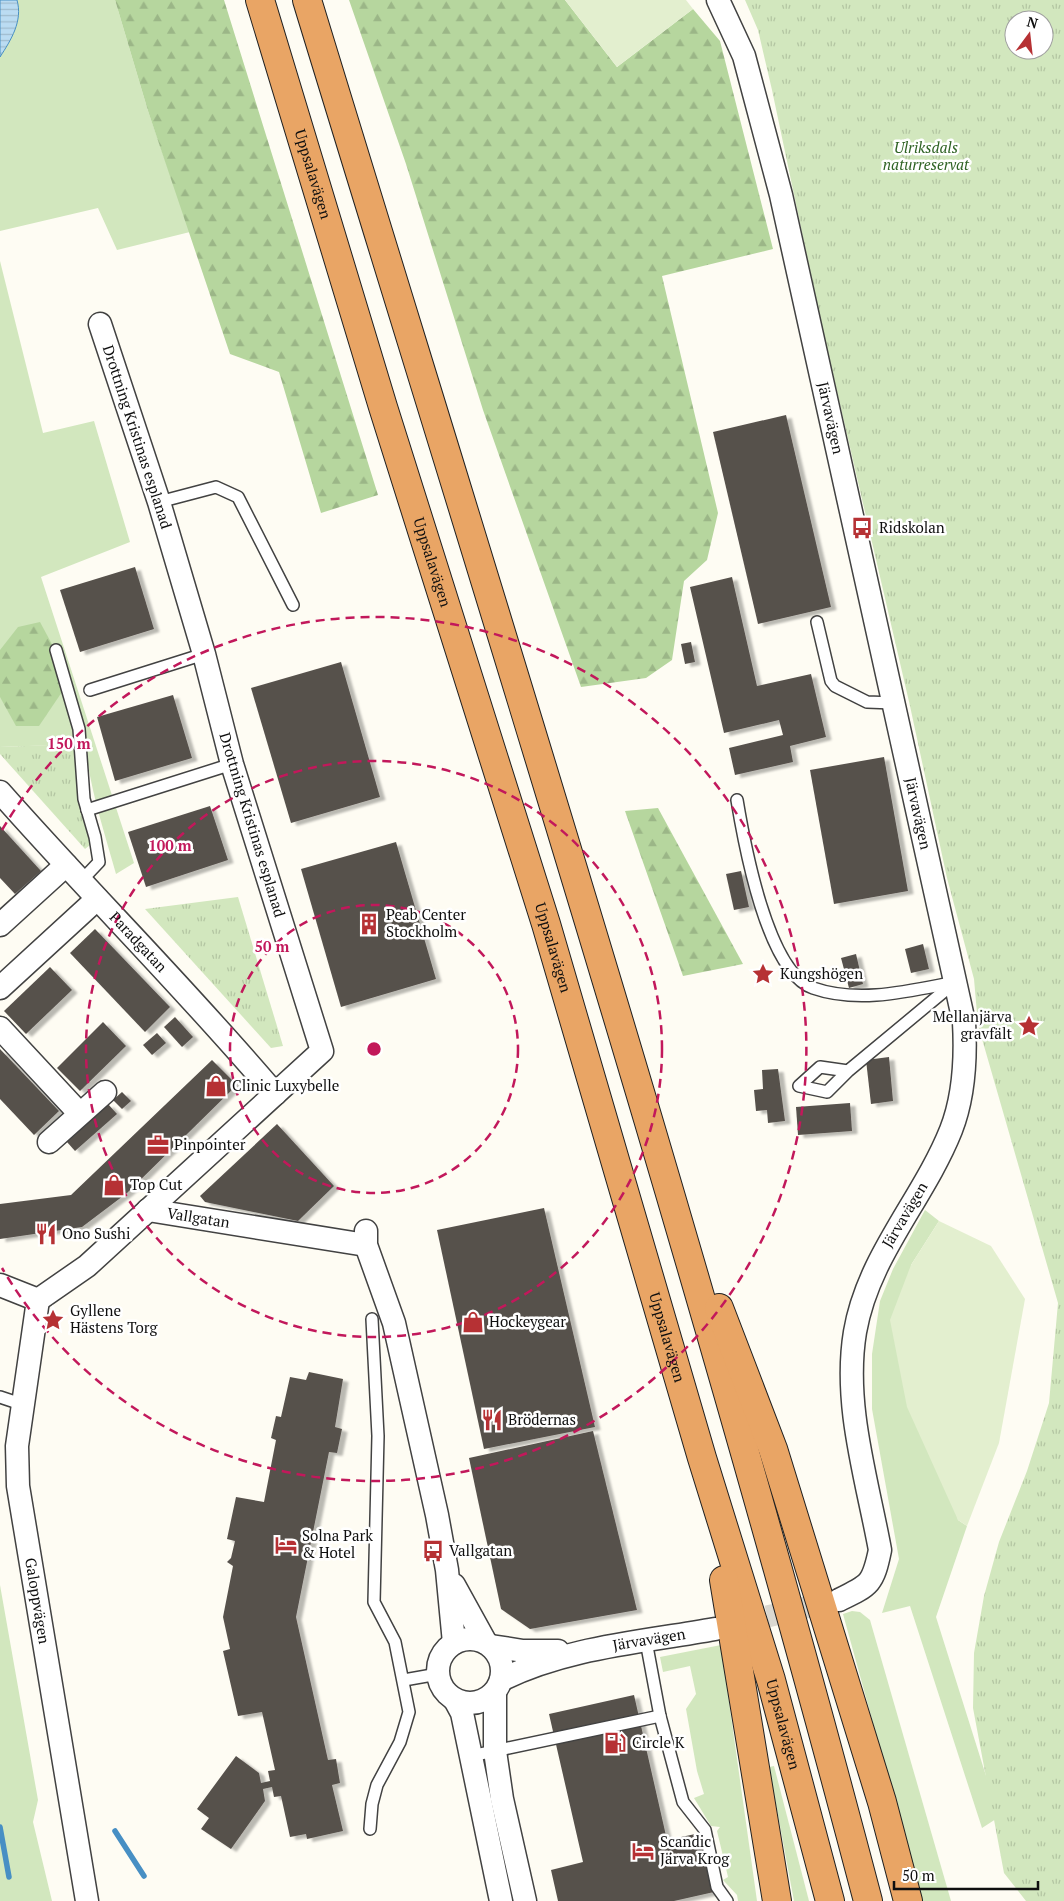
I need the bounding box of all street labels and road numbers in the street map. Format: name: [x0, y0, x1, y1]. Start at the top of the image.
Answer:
street label: Uppsalavägen: [291, 127, 337, 221]
street label: Drottning Kristinas esplanad: [99, 342, 177, 531]
street label: Järvavägen: [814, 380, 849, 456]
street label: Uppsalavägen: [409, 515, 456, 609]
street label: Drottning Kristinas esplanad: [215, 730, 291, 919]
street label: Järvavägen: [901, 775, 937, 851]
street label: Uppsalavägen: [531, 900, 577, 995]
street label: Paradgatan: [106, 907, 172, 976]
street label: Järvavägen: [877, 1178, 932, 1251]
street label: Vallgatan: [166, 1202, 231, 1232]
street label: Uppsalavägen: [645, 1290, 690, 1385]
street label: Galoppvägen: [21, 1556, 55, 1645]
street label: Järvavägen: [611, 1623, 687, 1655]
street label: Uppsalavägen: [762, 1677, 805, 1772]

